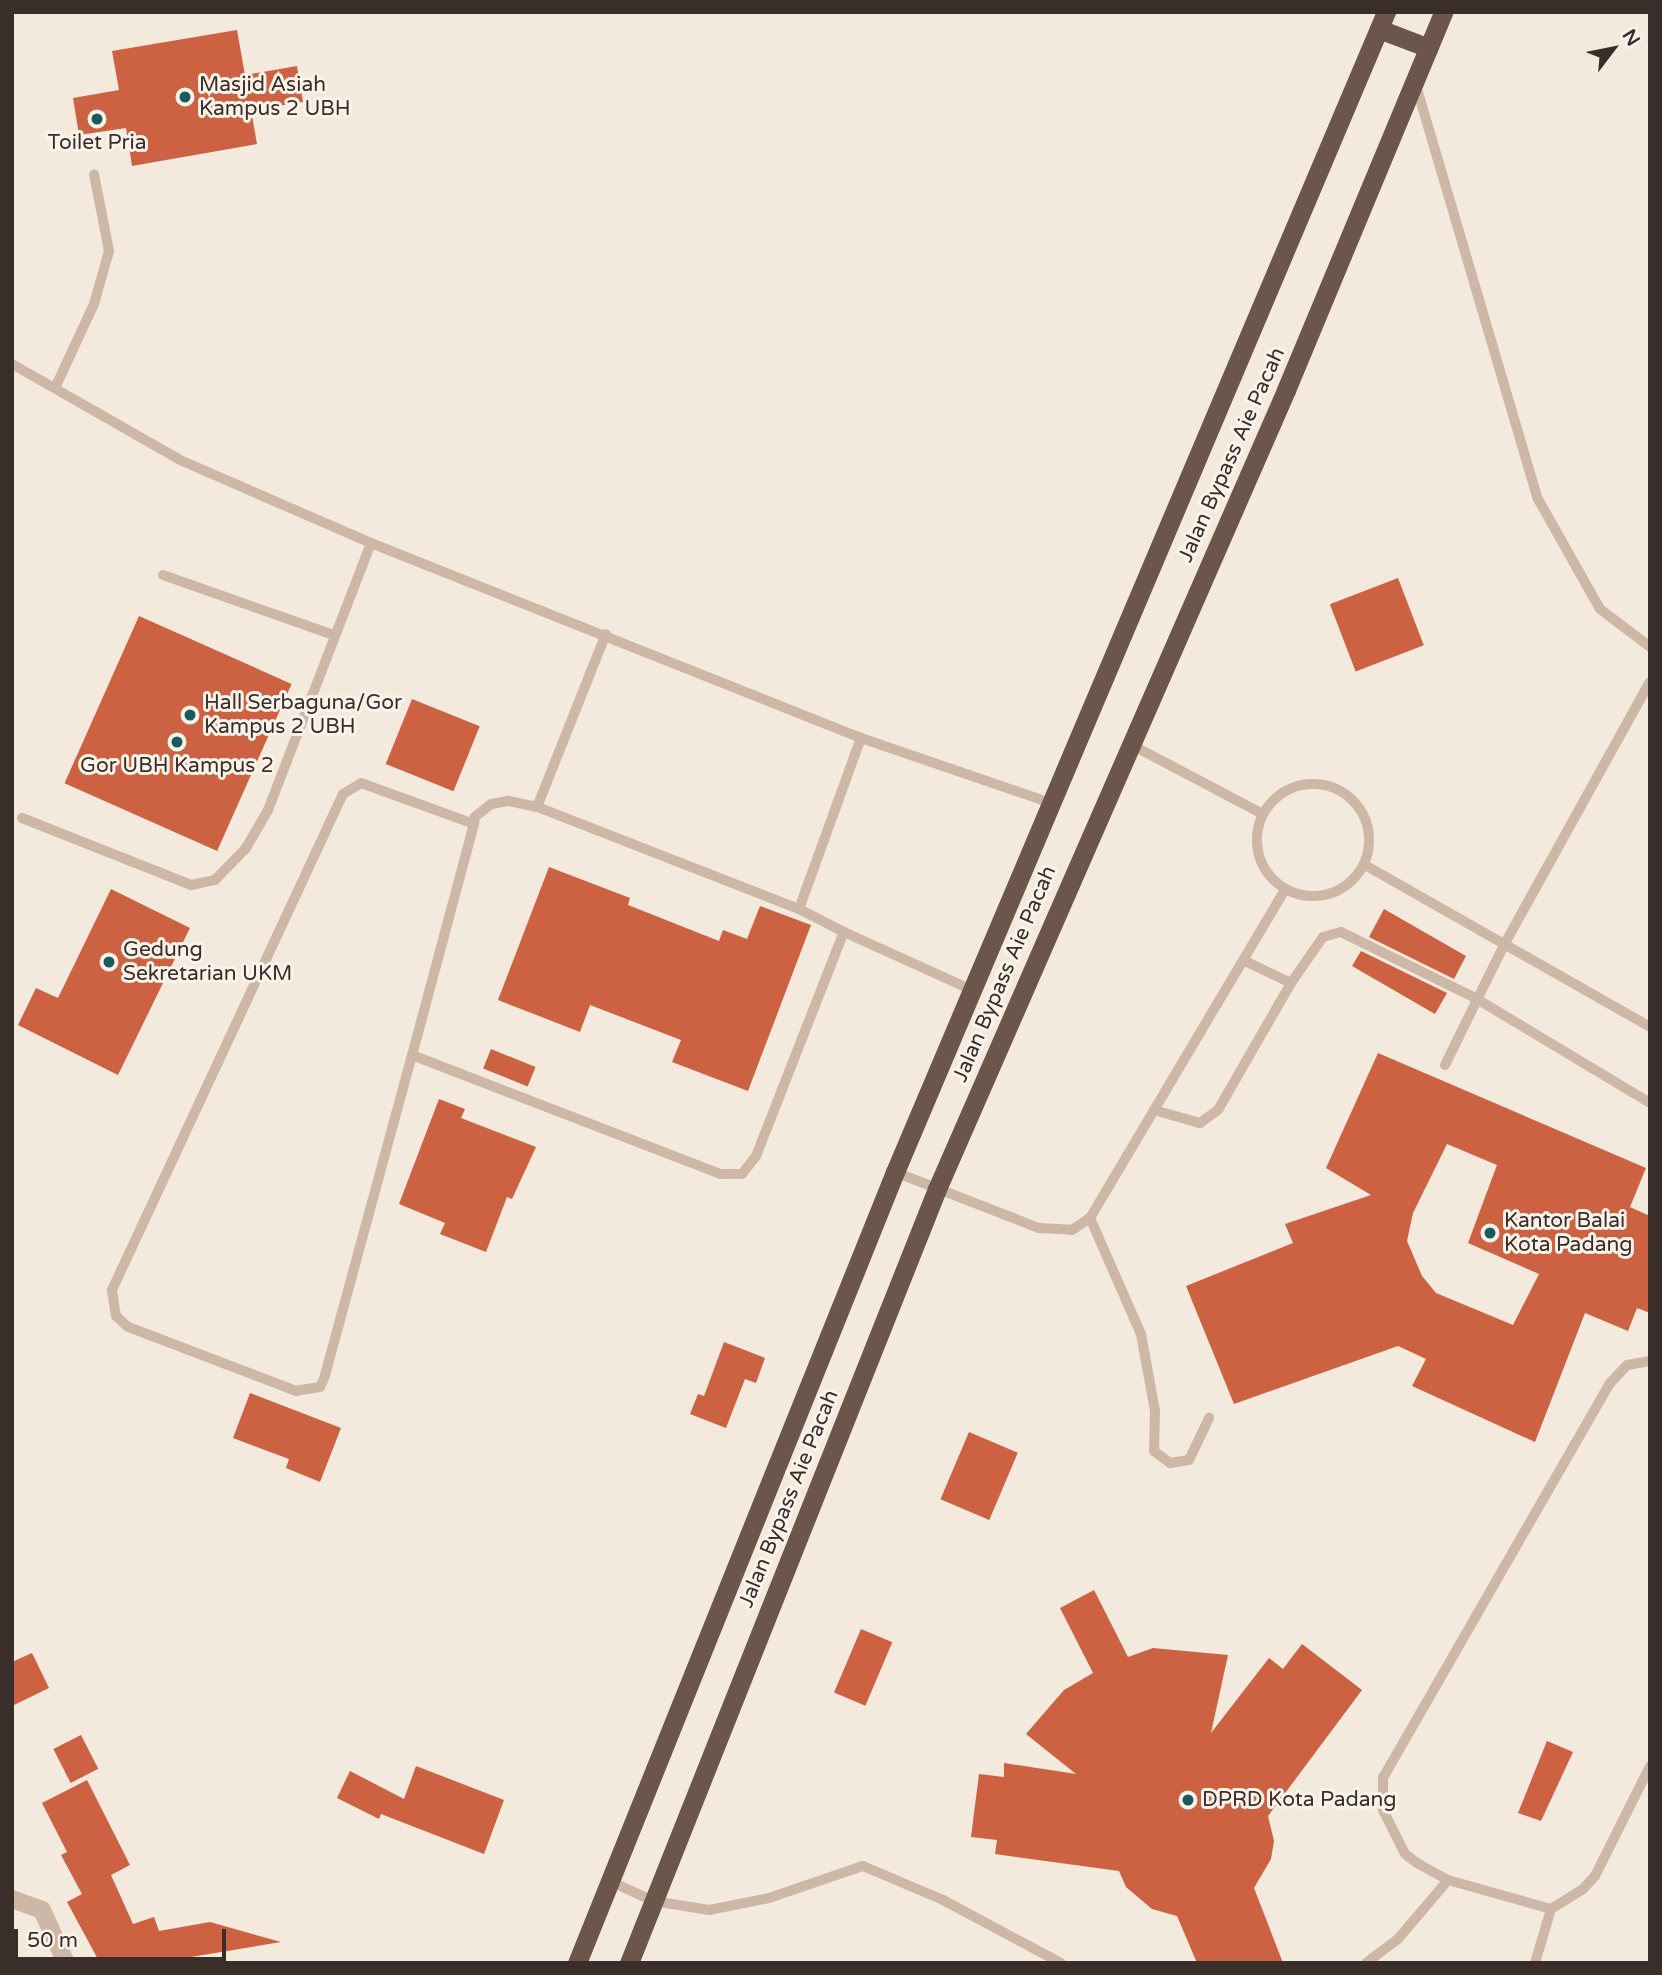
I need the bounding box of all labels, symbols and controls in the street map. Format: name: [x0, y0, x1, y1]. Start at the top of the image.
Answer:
north arrow: [1578, 14, 1648, 84]
text: N: [1617, 26, 1644, 50]
place label: Masjid Asiah Kampus 2 UBH: [199, 72, 351, 122]
marker: Masjid Asiah Kampus 2 UBH: [177, 89, 193, 105]
marker: Toilet Pria: [89, 111, 105, 127]
place label: Toilet Pria: [47, 130, 147, 156]
street label: Jalan Bypass Aie Pacah: [1173, 344, 1291, 566]
place label: Hall Serbaguna/Gor Kampus 2 UBH: [204, 690, 402, 740]
marker: Hall Serbaguna/Gor Kampus 2 UBH: [182, 707, 198, 723]
marker: Gor UBH Kampus 2: [169, 734, 185, 750]
place label: Gor UBH Kampus 2: [80, 753, 274, 779]
street label: Jalan Bypass Aie Pacah: [948, 862, 1062, 1086]
place label: Gedung Sekretarian UKM: [123, 937, 292, 987]
marker: Gedung Sekretarian UKM: [101, 954, 117, 970]
place label: Kantor Balai Kota Padang: [1504, 1208, 1632, 1258]
marker: Kantor Balai Kota Padang: [1482, 1225, 1498, 1241]
street label: Jalan Bypass Aie Pacah: [734, 1387, 844, 1611]
place label: DPRD Kota Padang: [1202, 1787, 1397, 1813]
marker: DPRD Kota Padang: [1180, 1792, 1196, 1808]
scale bar: [18, 1916, 229, 1960]
text: 50 m: [27, 1928, 78, 1953]

